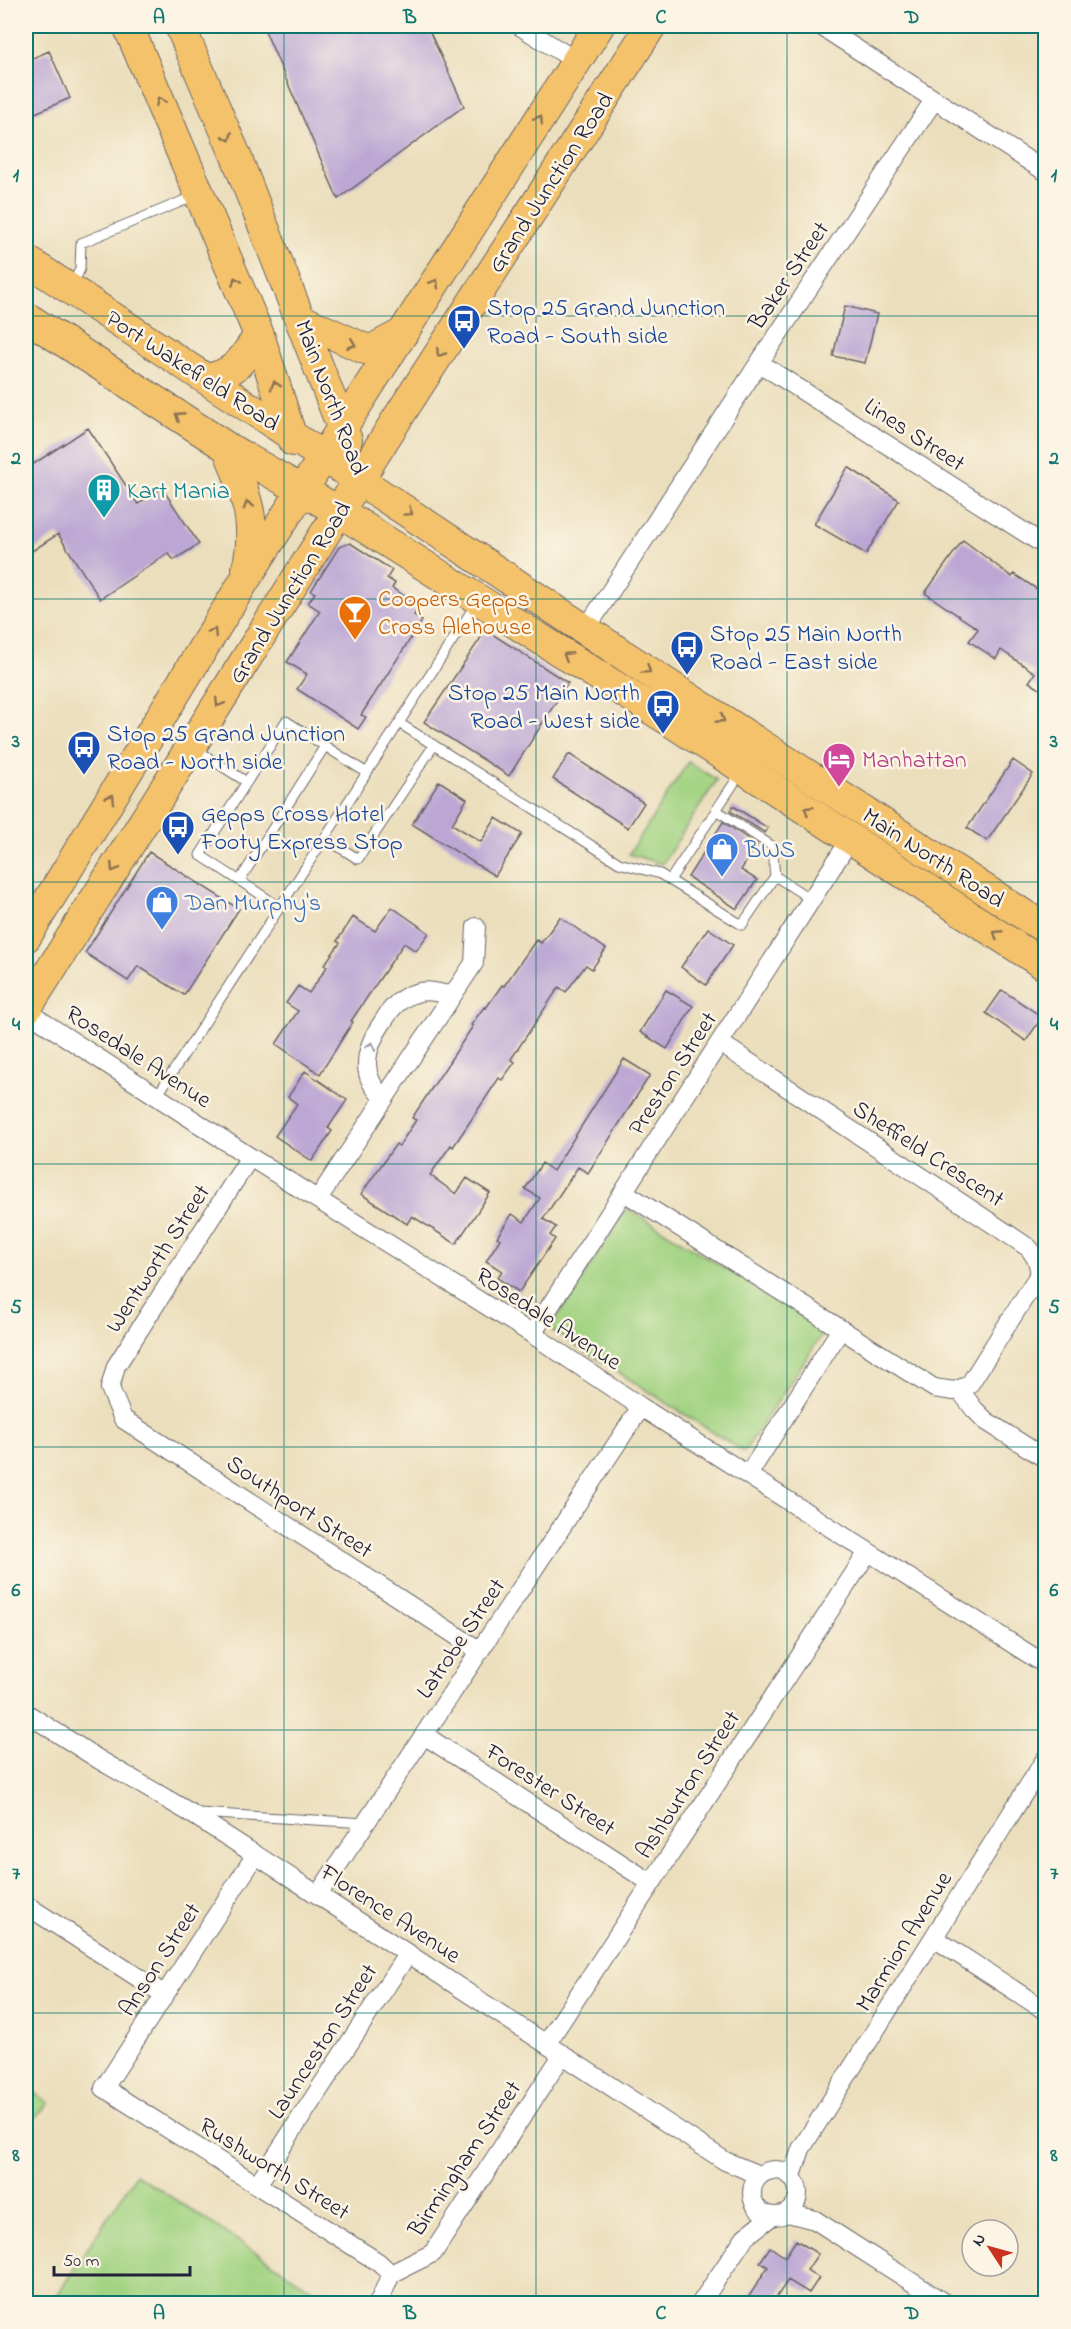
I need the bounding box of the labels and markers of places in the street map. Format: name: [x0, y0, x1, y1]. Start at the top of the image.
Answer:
place label: Stop 25 Grand Junction Road - South side: [487, 292, 725, 355]
bus stop icon: Stop 25 Grand Junction Road - South side: [446, 303, 482, 350]
building icon: Kart Mania: [86, 472, 122, 519]
place label: Kart Mania: [127, 475, 230, 510]
place label: Coopers Gepps Cross Alehouse: [378, 583, 532, 646]
bar icon: Coopers Gepps Cross Alehouse: [337, 594, 373, 641]
place label: Stop 25 Main North Road - East side: [710, 618, 902, 681]
bus stop icon: Stop 25 Main North Road - East side: [669, 629, 705, 676]
place label: Stop 25 Main North Road - West side: [448, 677, 640, 740]
bus stop icon: Stop 25 Main North Road - West side: [645, 688, 681, 735]
place label: Stop 25 Grand Junction Road - North side: [107, 718, 345, 781]
bus stop icon: Stop 25 Grand Junction Road - North side: [66, 729, 102, 776]
hotel icon: Manhattan: [821, 741, 857, 788]
place label: Manhattan: [862, 744, 967, 779]
place label: Gepps Cross Hotel Footy Express Stop: [200, 798, 403, 862]
bus stop icon: Gepps Cross Hotel Footy Express Stop: [160, 809, 196, 856]
shop icon: BWS: [704, 831, 740, 878]
place label: BWS: [744, 834, 795, 869]
shop icon: Dan Murphy's: [144, 884, 180, 931]
place label: Dan Murphy's: [184, 887, 321, 923]

